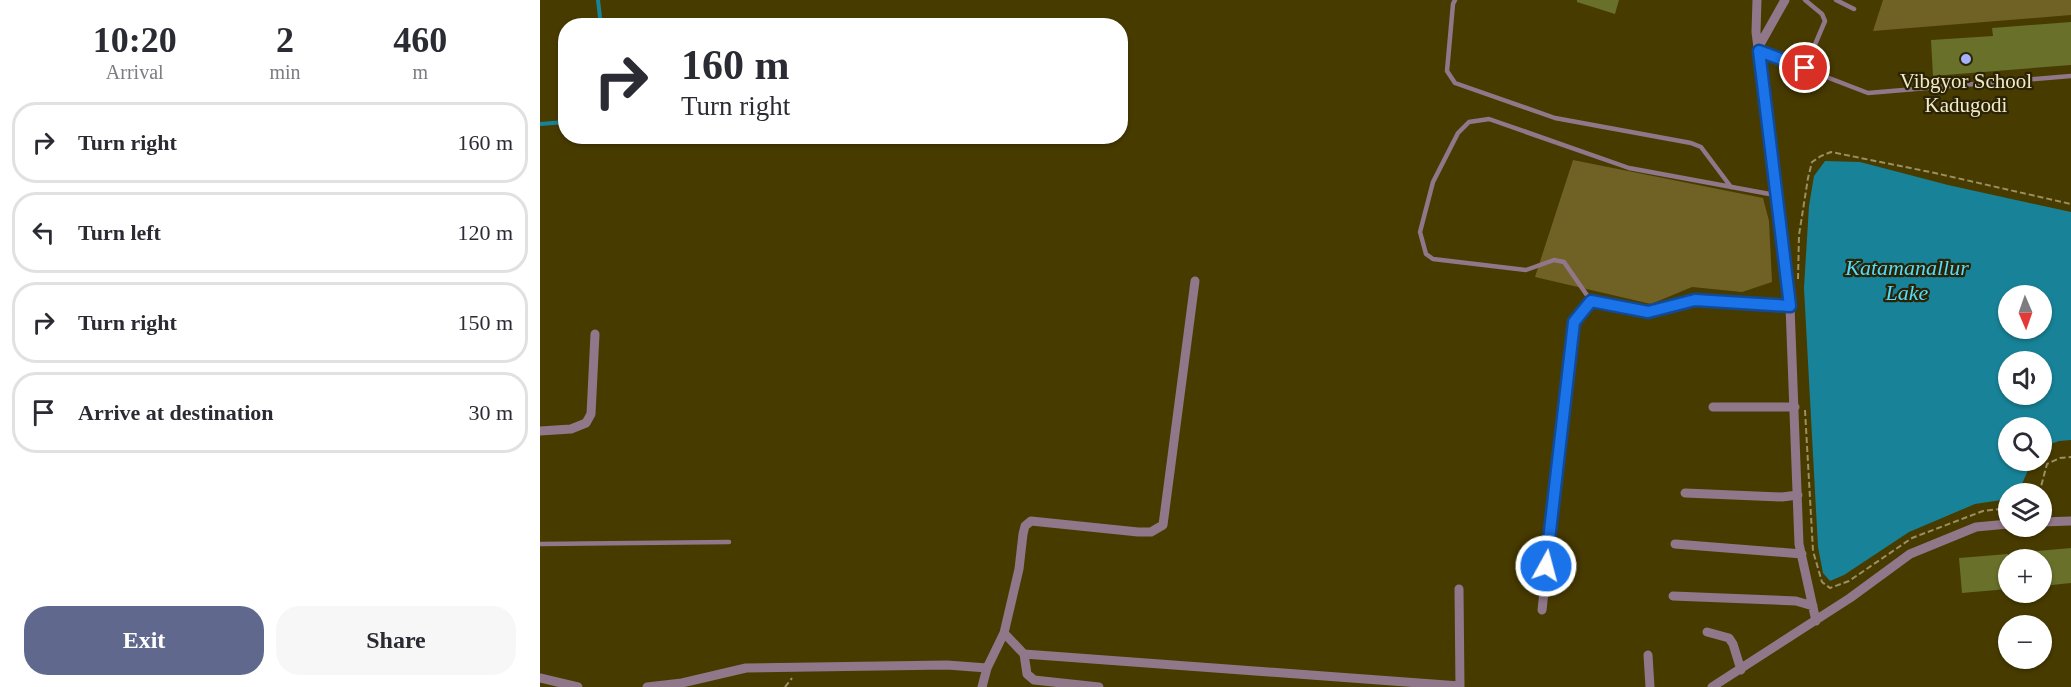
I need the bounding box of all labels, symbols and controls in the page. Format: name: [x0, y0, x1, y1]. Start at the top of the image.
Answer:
text: 10:20: [93, 20, 177, 60]
text: 2: [276, 20, 294, 60]
text: 460: [393, 20, 447, 60]
icon: right: [582, 42, 660, 120]
text: 160 m: [681, 42, 790, 88]
pin: [1779, 42, 1830, 93]
icon: arrive: [1788, 51, 1821, 84]
marker: Vibgyor School Kadugodi: [1959, 52, 1973, 66]
text: Arrival: [106, 61, 164, 83]
text: min: [269, 61, 301, 83]
text: m: [413, 61, 428, 83]
place label: Vibgyor School Kadugodi: [1900, 69, 2032, 117]
text: Turn right: [681, 91, 790, 121]
icon: right: [27, 126, 60, 159]
text: Turn right: [78, 130, 177, 155]
text: 160 m: [457, 130, 513, 155]
icon: left: [27, 216, 60, 249]
text: Turn left: [78, 220, 161, 245]
text: 120 m: [457, 220, 513, 245]
water label: Katamanallur Lake: [1844, 255, 1969, 305]
north arrow: [1998, 285, 2052, 339]
map controls: [1998, 285, 2052, 669]
icon: right: [27, 306, 60, 339]
text: Turn right: [78, 310, 177, 335]
text: 150 m: [457, 310, 513, 335]
button: sound: [1998, 351, 2052, 405]
icon: arrive: [27, 396, 60, 429]
text: Arrive at destination: [78, 400, 274, 425]
text: 30 m: [468, 400, 513, 425]
button: search: [1998, 417, 2052, 471]
button: layers: [1998, 483, 2052, 537]
position arrow: [1514, 534, 1578, 598]
button: +: [1998, 549, 2052, 603]
button: Exit: [24, 606, 264, 675]
button: Share: [276, 606, 516, 675]
button: −: [1998, 615, 2052, 669]

